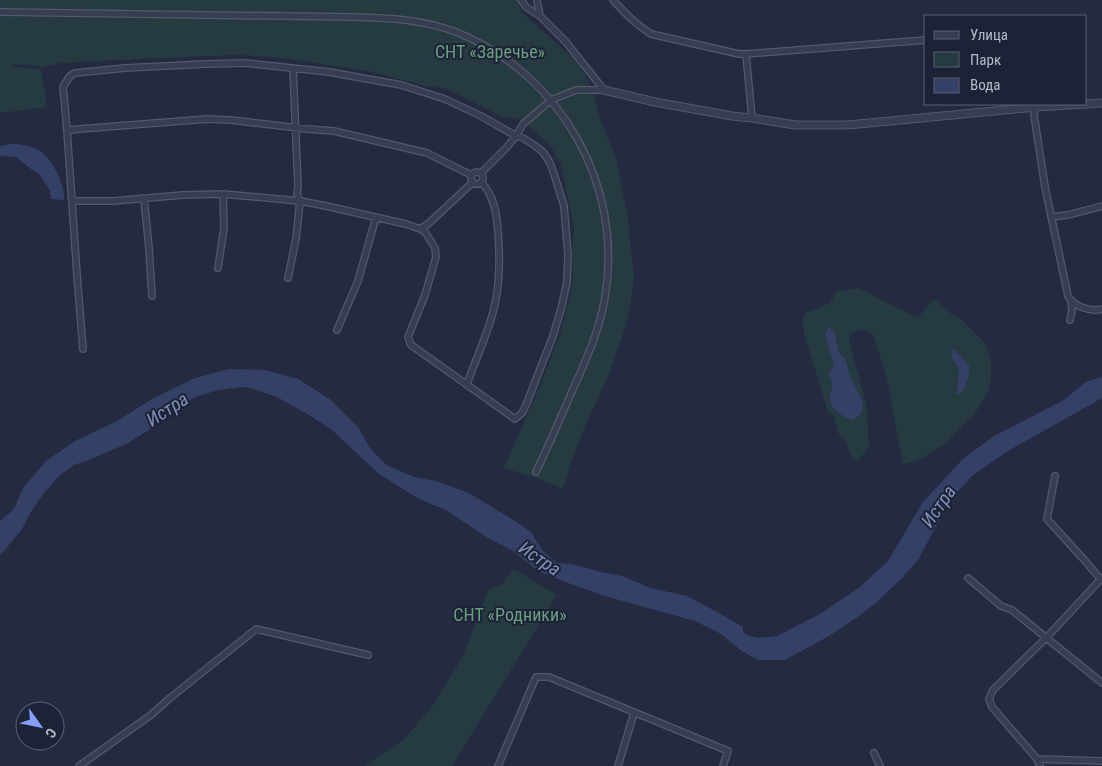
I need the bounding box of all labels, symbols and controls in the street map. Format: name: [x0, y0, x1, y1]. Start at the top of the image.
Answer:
legend: [924, 15, 1087, 105]
text: Улица: [970, 26, 1008, 44]
park label: СНТ «Заречье»: [435, 41, 545, 62]
text: Парк: [970, 51, 1001, 69]
text: Вода: [970, 76, 1000, 94]
water label: Истра: [142, 387, 193, 432]
water label: Истра: [916, 481, 961, 532]
water label: Истра: [514, 536, 565, 581]
park label: СНТ «Родники»: [453, 604, 567, 625]
north arrow: [15, 701, 65, 751]
text: С: [42, 725, 60, 741]

